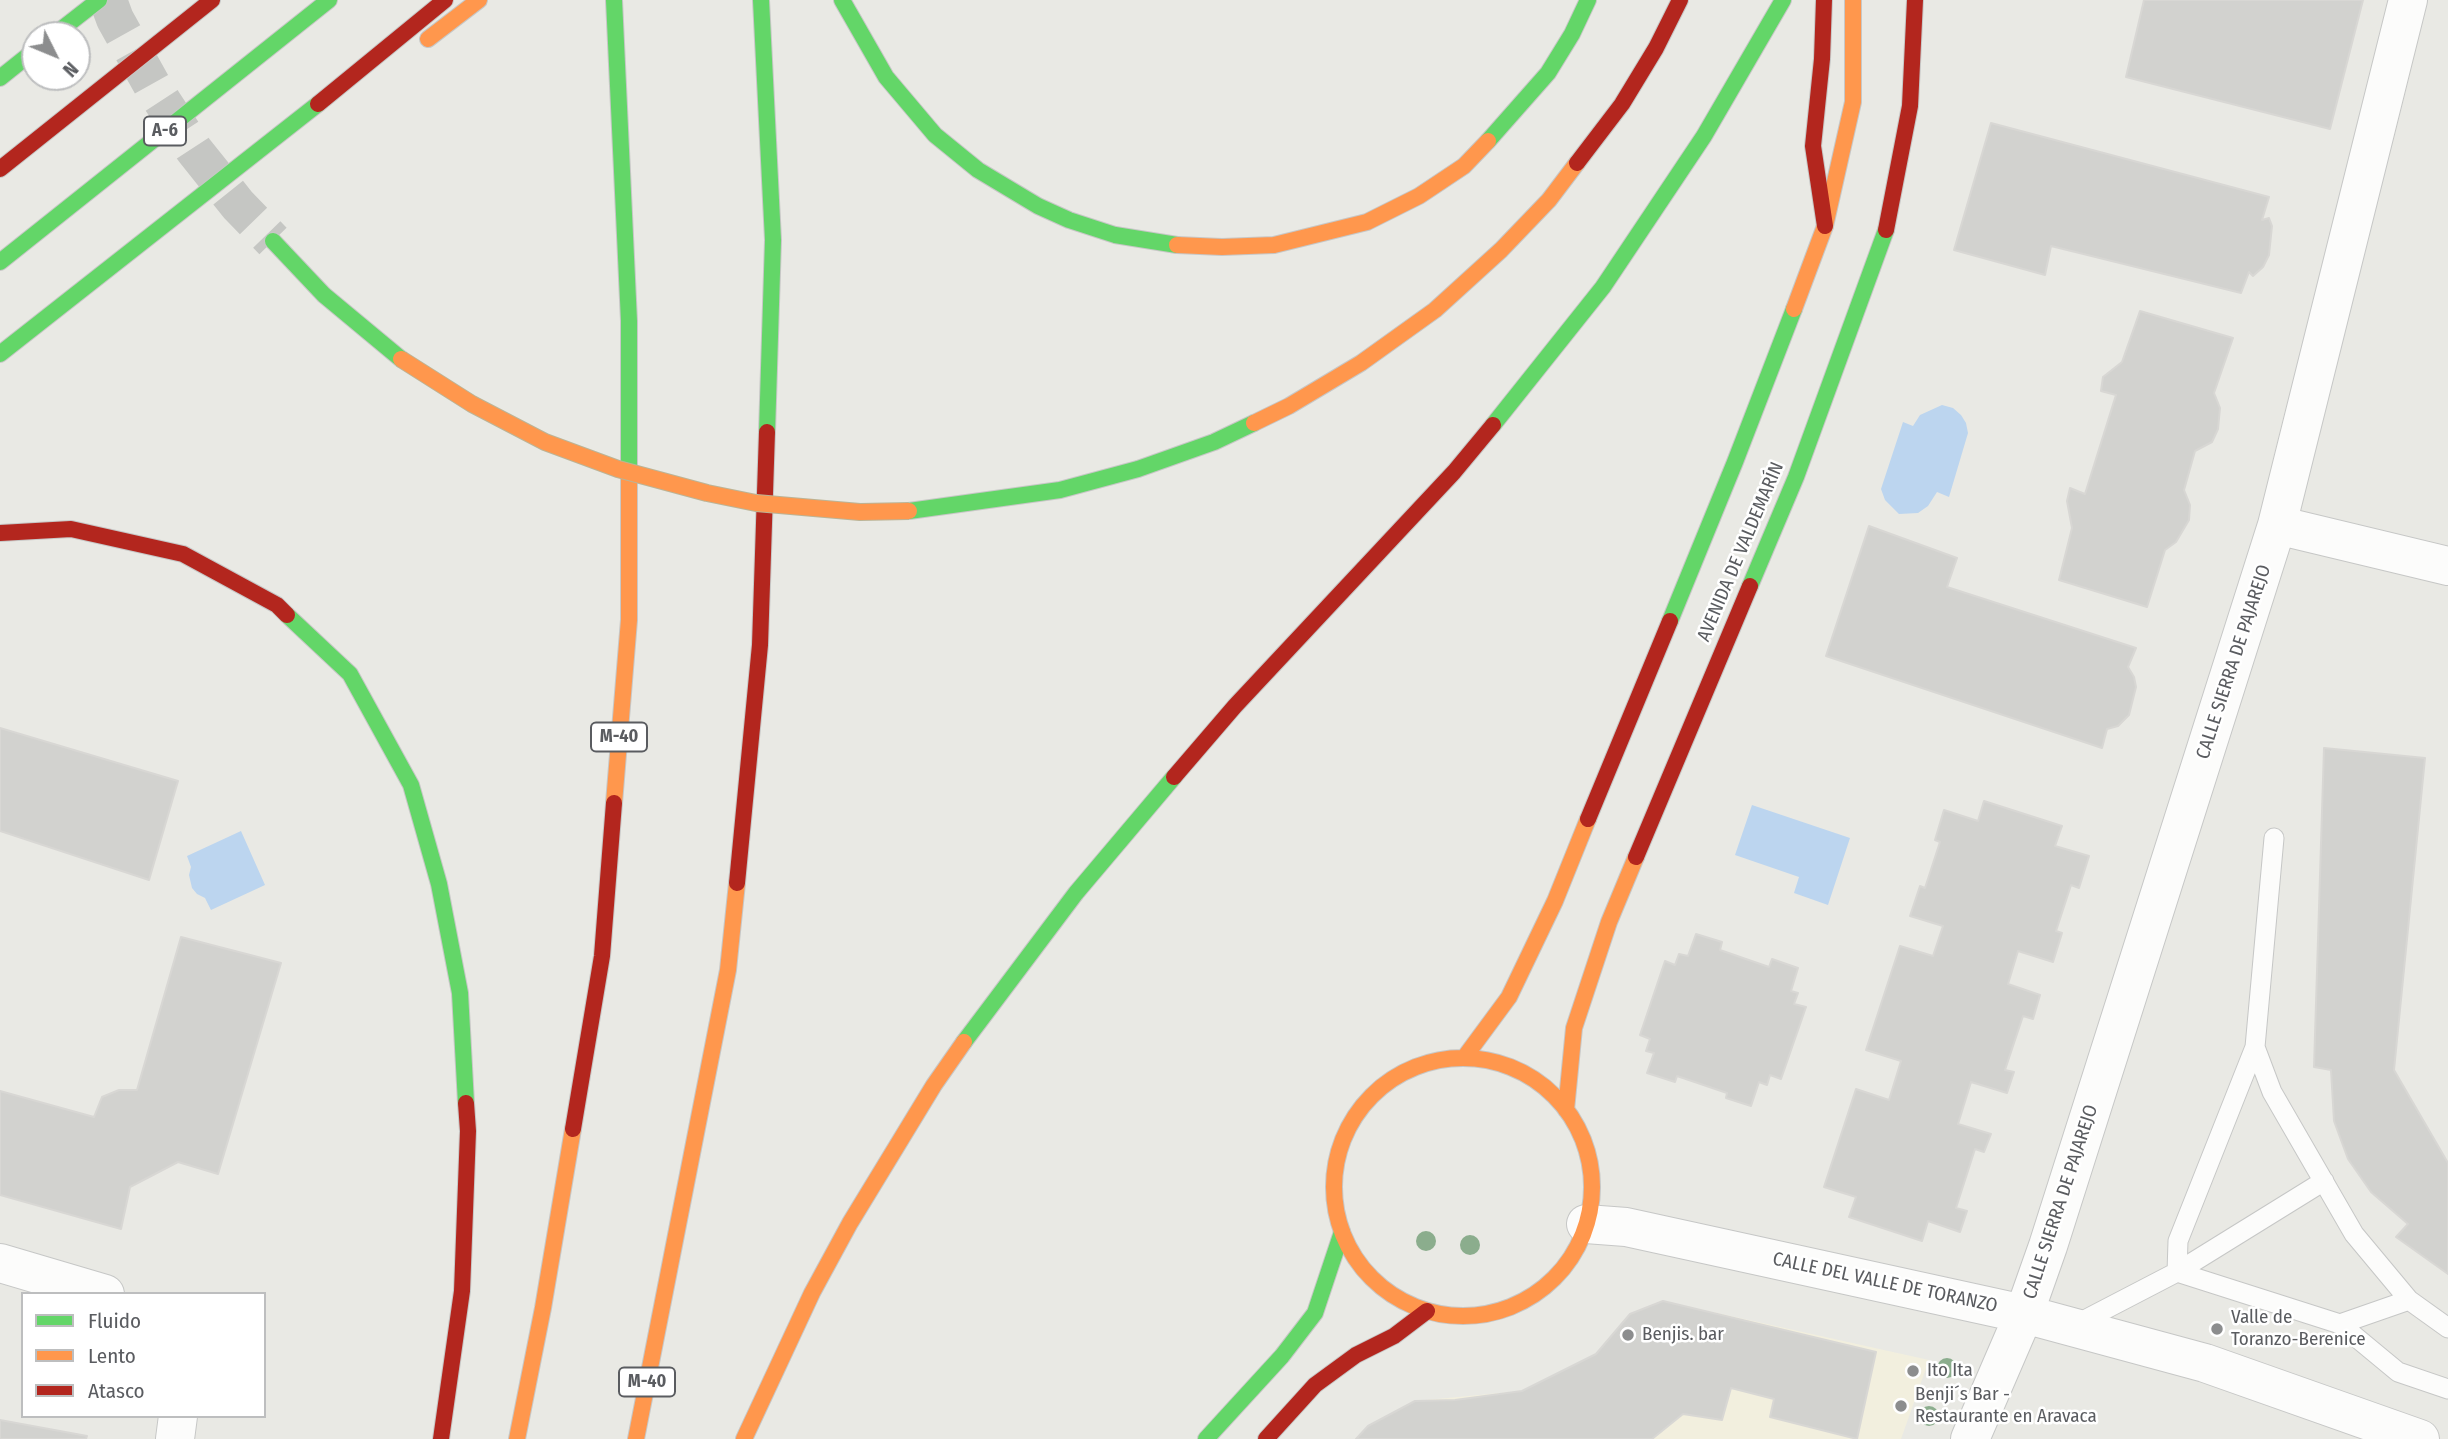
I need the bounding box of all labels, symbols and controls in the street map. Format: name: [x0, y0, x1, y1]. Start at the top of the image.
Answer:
north arrow: [21, 21, 91, 91]
text: N: [58, 57, 83, 81]
road number: A-6: [144, 116, 186, 146]
street label: AVENIDA DE VALDEMARÍN: [1693, 459, 1789, 645]
street label: CALLE SIERRA DE PAJAREJO: [2192, 562, 2276, 762]
road number: M-40: [591, 722, 647, 752]
street label: CALLE SIERRA DE PAJAREJO: [2019, 1102, 2103, 1302]
street label: CALLE DEL VALLE DE TORANZO: [1771, 1248, 1999, 1318]
legend: [21, 1292, 266, 1418]
place label: Valle de Toranzo-Berenice: [2231, 1307, 2366, 1351]
text: Fluido: [88, 1308, 141, 1334]
marker: Valle de Toranzo-Berenice: [2209, 1321, 2225, 1337]
place label: Benjis. bar: [1642, 1324, 1724, 1346]
marker: Benjis. bar: [1620, 1327, 1636, 1343]
text: Lento: [88, 1343, 136, 1369]
place label: Ito Ita: [1927, 1360, 1973, 1382]
marker: Ito Ita: [1905, 1363, 1921, 1379]
road number: M-40: [619, 1367, 675, 1396]
text: Atasco: [88, 1378, 145, 1404]
place label: Benji´s Bar - Restaurante en Aravaca: [1915, 1384, 2097, 1428]
marker: Benji´s Bar - Restaurante en Aravaca: [1893, 1398, 1909, 1414]

